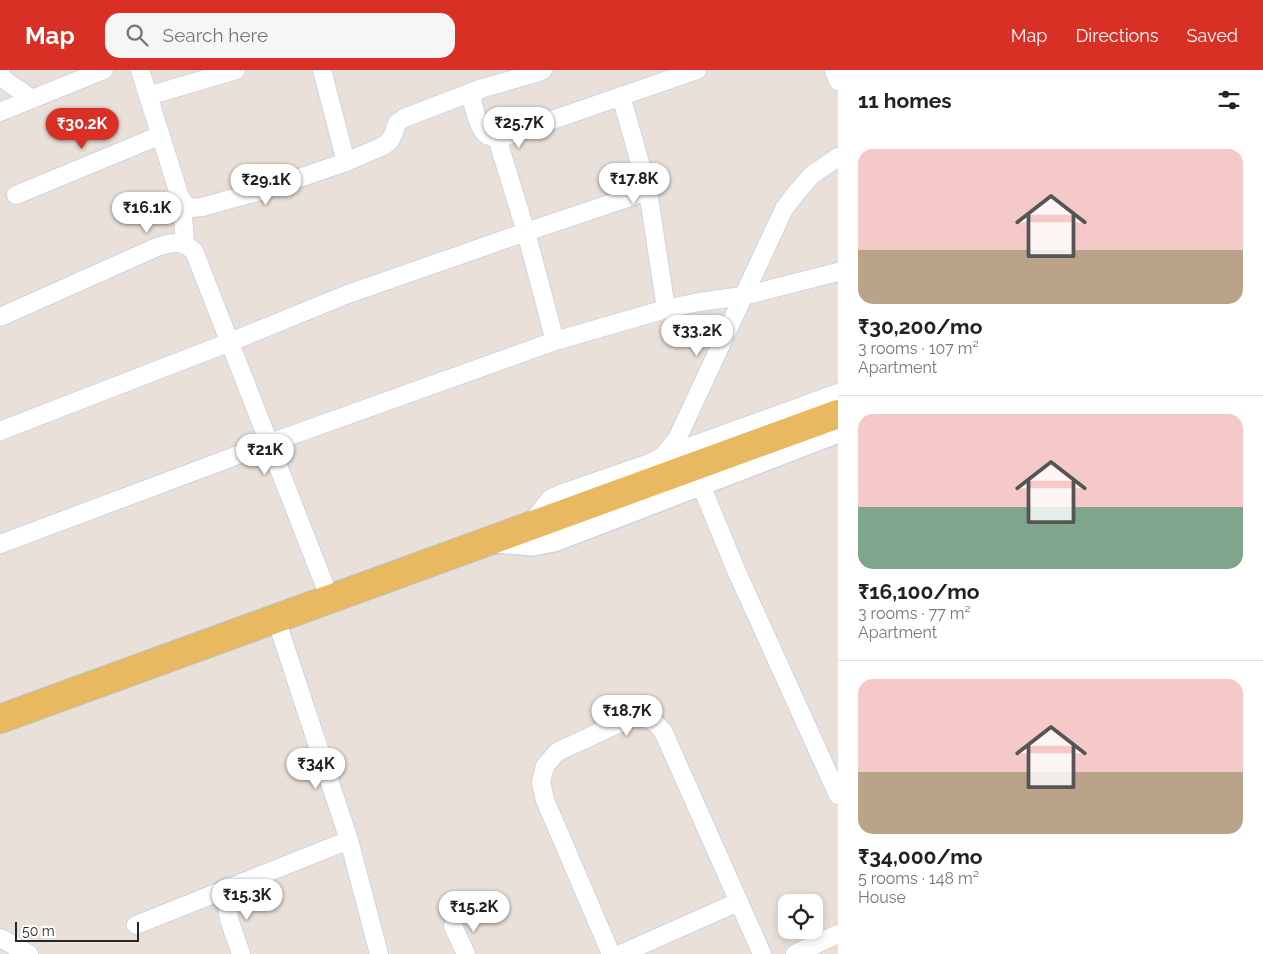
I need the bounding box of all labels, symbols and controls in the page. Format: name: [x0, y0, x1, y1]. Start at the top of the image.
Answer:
search box: [105, 13, 455, 58]
text: Map: [25, 21, 75, 50]
icon: search: [123, 21, 151, 49]
text: Search here: [163, 24, 268, 46]
text: Map: [1011, 25, 1047, 46]
text: Directions: [1075, 25, 1159, 46]
text: Saved: [1187, 25, 1238, 46]
icon: filters: [1215, 86, 1243, 114]
text: 11 homes: [858, 88, 952, 113]
pin: ₹25.7K: [478, 106, 560, 149]
pin: ₹30.2K: [41, 108, 123, 150]
text: ₹25.7K: [494, 113, 544, 132]
text: ₹30.2K: [57, 114, 107, 133]
pin: ₹17.8K: [593, 162, 675, 205]
pin: ₹29.1K: [225, 164, 307, 206]
text: ₹17.8K: [610, 169, 658, 188]
text: ₹29.1K: [241, 170, 291, 189]
icon: home: [1006, 181, 1096, 271]
pin: ₹16.1K: [106, 191, 188, 234]
text: ₹16.1K: [123, 198, 171, 217]
pin: ₹33.2K: [656, 314, 738, 357]
text: ₹30,200/mo: [858, 314, 982, 339]
text: ₹33.2K: [672, 321, 722, 340]
text: 3 rooms · 107 m²: [858, 339, 979, 358]
text: Apartment: [858, 358, 937, 377]
pin: ₹21K: [235, 434, 295, 476]
text: ₹21K: [247, 440, 283, 459]
icon: home: [1006, 447, 1096, 537]
text: ₹16,100/mo: [858, 579, 979, 604]
text: 3 rooms · 77 m²: [858, 604, 971, 623]
text: Apartment: [858, 623, 937, 642]
pin: ₹18.7K: [586, 694, 668, 737]
text: ₹18.7K: [602, 701, 652, 720]
icon: home: [1006, 712, 1096, 802]
pin: ₹34K: [286, 748, 346, 790]
text: ₹34K: [297, 754, 335, 773]
text: ₹34,000/mo: [858, 844, 983, 869]
text: 5 rooms · 148 m²: [858, 869, 979, 888]
pin: ₹15.3K: [206, 878, 288, 921]
text: ₹15.3K: [223, 885, 271, 904]
text: House: [858, 888, 906, 907]
pin: ₹15.2K: [433, 890, 515, 933]
map controls: [778, 894, 823, 939]
button: locate: [778, 894, 823, 939]
text: ₹15.2K: [450, 897, 498, 916]
scale bar: [15, 919, 139, 942]
text: 50 m: [22, 923, 55, 939]

